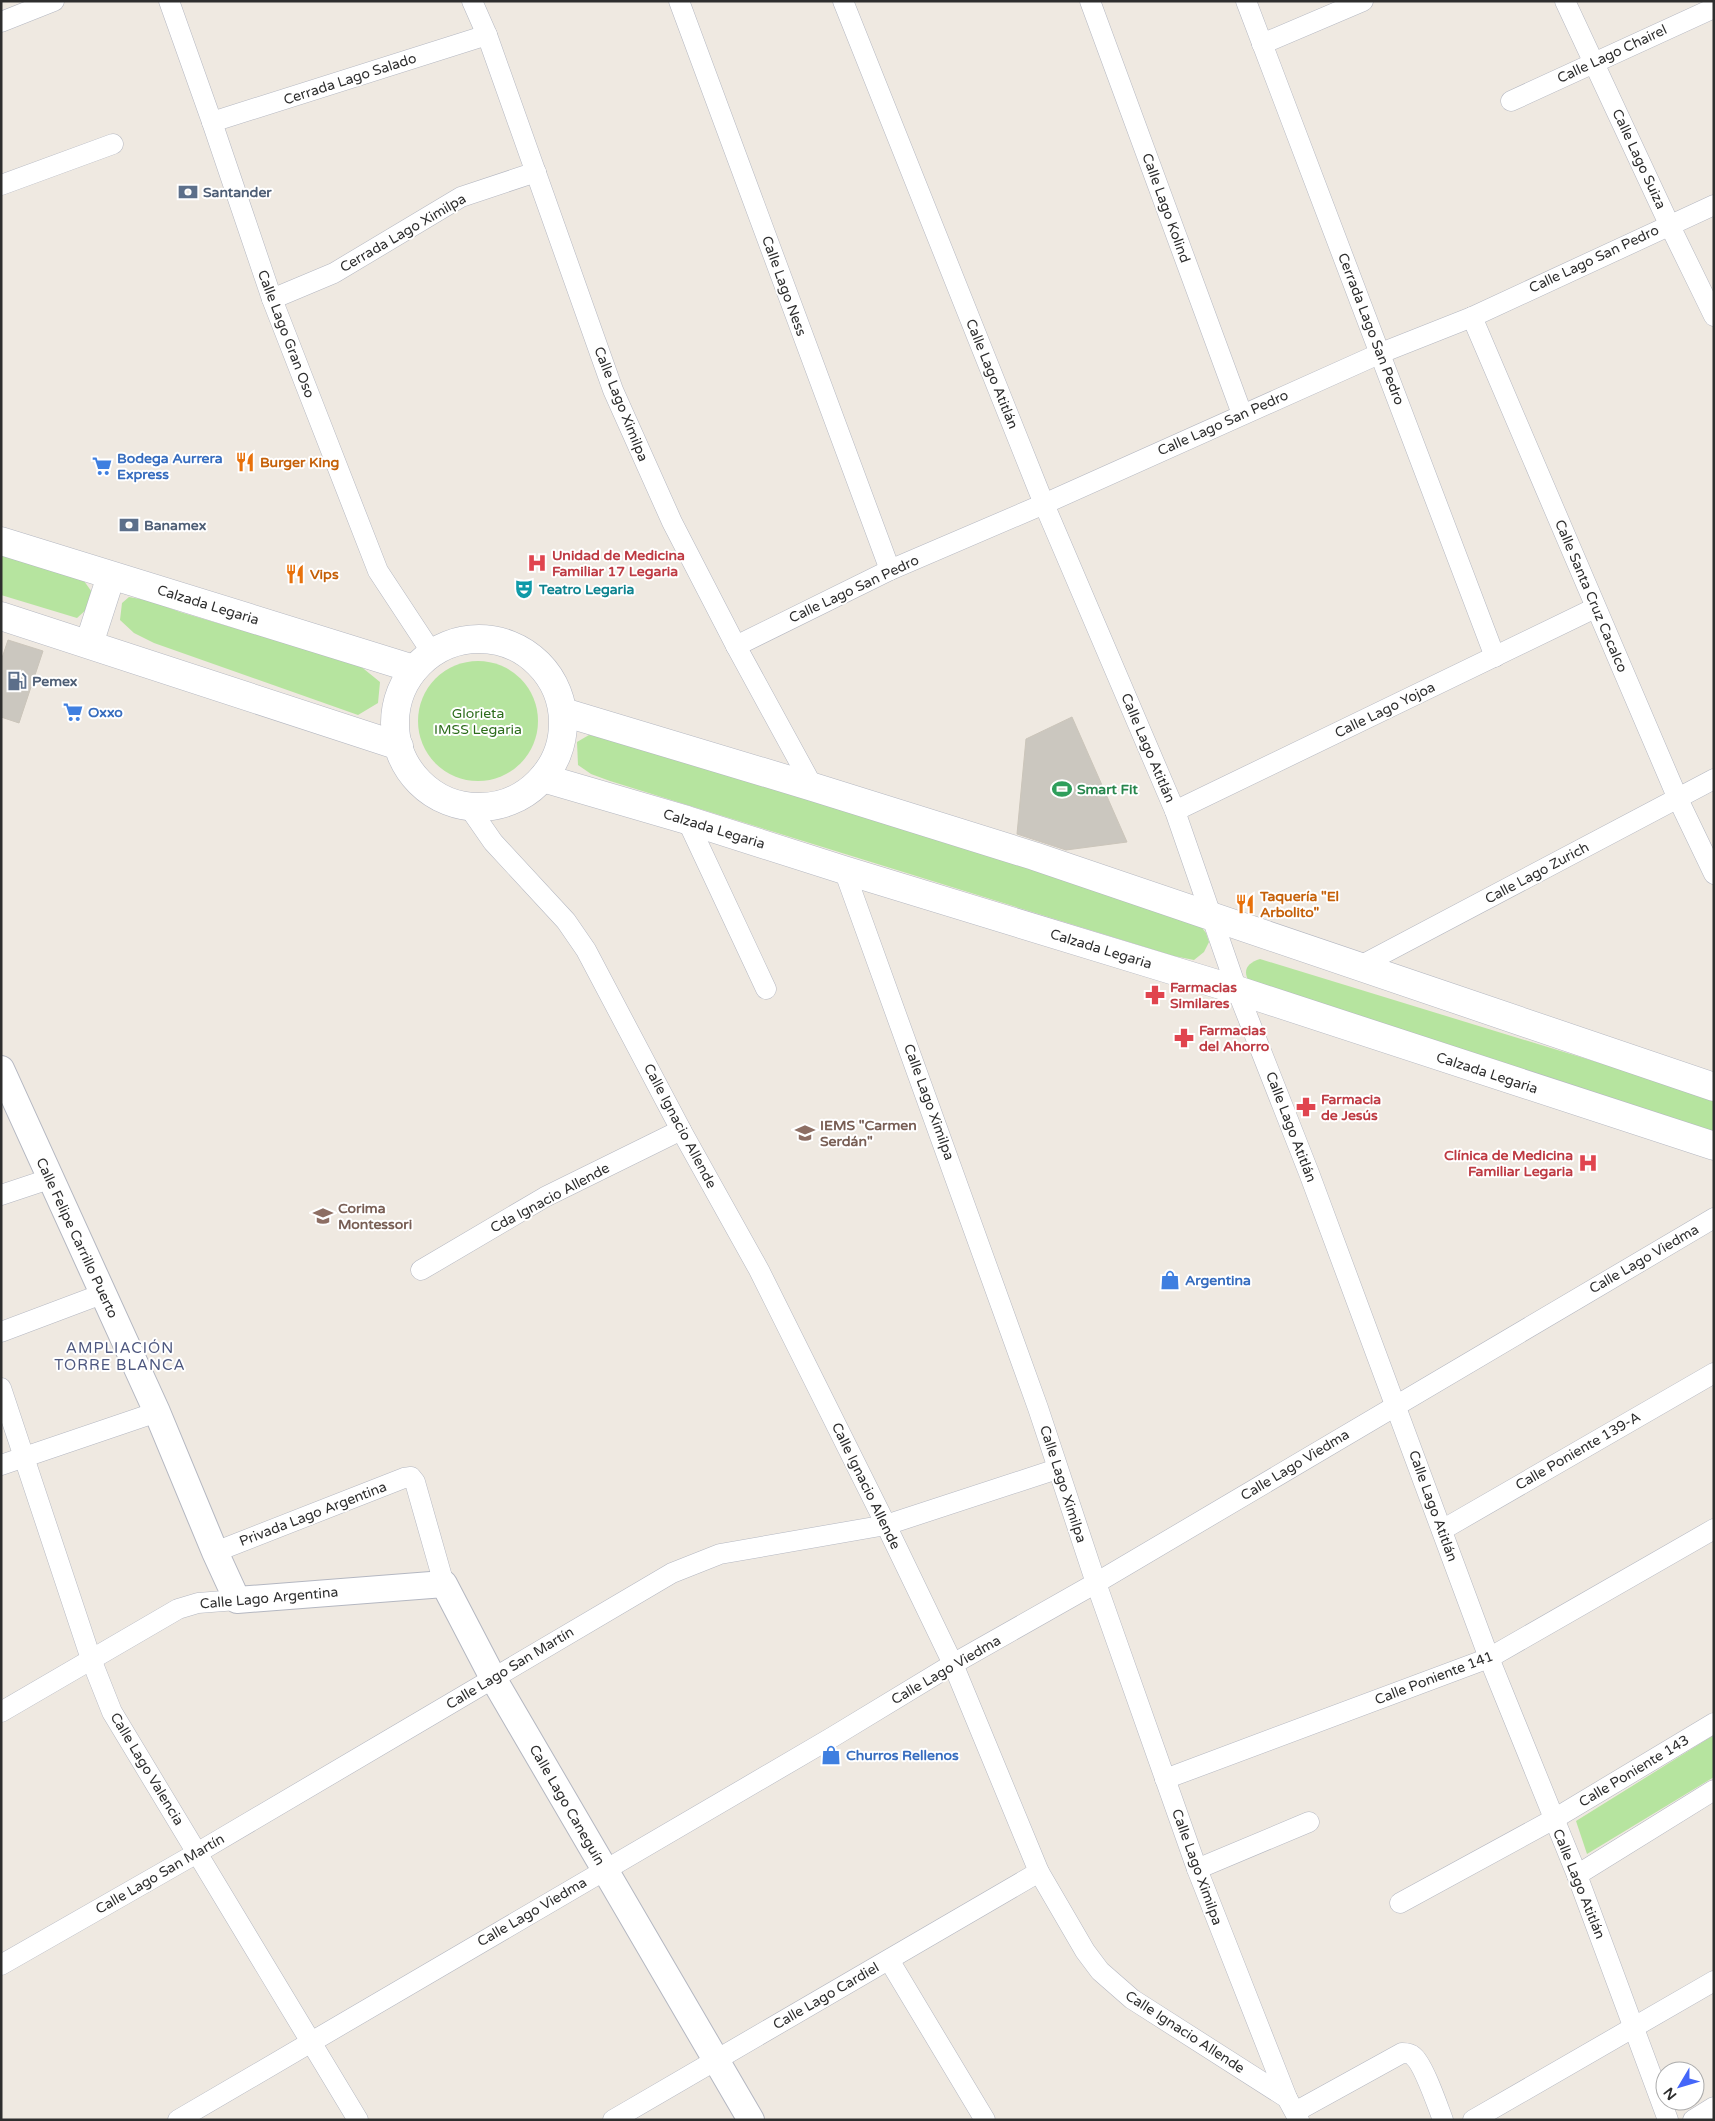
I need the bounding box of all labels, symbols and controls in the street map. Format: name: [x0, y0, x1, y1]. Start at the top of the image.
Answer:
street label: Calle Lago Chairel: [1554, 21, 1670, 87]
street label: Cerrada Lago Salado: [282, 50, 418, 108]
street label: Calle Lago Suiza: [1608, 106, 1670, 212]
street label: Calle Lago Kolind: [1138, 151, 1194, 265]
bank icon: Santander: [177, 181, 199, 203]
place label: Santander: [203, 184, 272, 201]
street label: Cerrada Lago Ximilpa: [337, 190, 469, 276]
street label: Calle Lago San Pedro: [1526, 221, 1662, 297]
street label: Calle Lago Ness: [758, 234, 810, 339]
street label: Cerrada Lago San Pedro: [1334, 251, 1408, 407]
street label: Calle Lago Gran Oso: [254, 268, 318, 400]
street label: Calle Lago Atitlán: [962, 316, 1022, 432]
street label: Calle Lago Ximilpa: [590, 344, 652, 464]
street label: Calle Lago San Pedro: [1155, 386, 1291, 460]
place label: Bodega Aurrera Express: [117, 450, 223, 483]
restaurant icon: Burger King: [234, 451, 256, 473]
place label: Burger King: [260, 454, 339, 471]
supermarket icon: Bodega Aurrera Express: [91, 455, 113, 477]
bank icon: Banamex: [118, 514, 140, 536]
place label: Banamex: [144, 517, 207, 534]
street label: Calle Santa Cruz Cacalco: [1551, 517, 1631, 675]
place label: Unidad de Medicina Familiar 17 Legaria: [552, 547, 685, 580]
street label: Calle Lago San Pedro: [786, 551, 922, 627]
hospital icon: Unidad de Medicina Familiar 17 Legaria: [526, 552, 548, 574]
restaurant icon: Vips: [284, 563, 306, 585]
place label: Vips: [310, 566, 339, 583]
theatre icon: Teatro Legaria: [513, 578, 535, 600]
street label: Calzada Legaria: [155, 581, 261, 629]
place label: Teatro Legaria: [538, 581, 634, 598]
fuel station icon: Pemex: [6, 670, 28, 692]
place label: Pemex: [32, 673, 78, 690]
street label: Calle Lago Yojoa: [1332, 678, 1438, 742]
street label: Calle Lago Atitlán: [1117, 691, 1179, 805]
supermarket icon: Oxxo: [62, 701, 84, 723]
place label: Oxxo: [88, 704, 123, 721]
park label: Glorieta IMSS Legaria: [434, 705, 522, 738]
sports icon: Smart Fit: [1051, 778, 1073, 800]
place label: Smart Fit: [1077, 781, 1138, 798]
street label: Calzada Legaria: [661, 805, 767, 853]
street label: Calle Lago Zurich: [1482, 838, 1592, 908]
place label: Taquería "El Arbolito": [1259, 888, 1339, 921]
restaurant icon: Taquería "El Arbolito": [1234, 893, 1256, 915]
street label: Calzada Legaria: [1048, 925, 1154, 973]
place label: Farmacias Similares: [1170, 979, 1237, 1012]
pharmacy icon: Farmacias Similares: [1144, 984, 1166, 1006]
place label: Farmacias del Ahorro: [1199, 1022, 1270, 1055]
pharmacy icon: Farmacias del Ahorro: [1173, 1027, 1195, 1049]
street label: Calle Lago Ximilpa: [900, 1042, 958, 1162]
street label: Calzada Legaria: [1434, 1049, 1540, 1097]
street label: Calle Ignacio Allende: [640, 1061, 720, 1191]
street label: Calle Lago Atitlán: [1262, 1069, 1320, 1185]
place label: Farmacia de Jesús: [1321, 1091, 1381, 1124]
pharmacy icon: Farmacia de Jesús: [1295, 1096, 1317, 1118]
place label: IEMS "Carmen Serdán": [820, 1117, 917, 1150]
school or university icon: IEMS "Carmen Serdán": [794, 1122, 816, 1144]
place label: Clínica de Medicina Familiar Legaria: [1444, 1147, 1573, 1180]
hospital icon: Clínica de Medicina Familiar Legaria: [1577, 1152, 1599, 1174]
street label: Calle Felipe Carrillo Puerto: [32, 1155, 122, 1321]
street label: Cda Ignacio Allende: [488, 1159, 613, 1237]
place label: Corima Montessori: [338, 1200, 412, 1233]
school or university icon: Corima Montessori: [312, 1205, 334, 1227]
street label: Calle Lago Viedma: [1586, 1221, 1702, 1297]
shop icon: Argentina: [1159, 1269, 1181, 1291]
place label: Argentina: [1185, 1272, 1251, 1289]
district label: AMPLIACIÓN TORRE BLANCA: [54, 1339, 186, 1374]
street label: Calle Poniente 139-A: [1513, 1408, 1643, 1494]
street label: Calle Ignacio Allende: [828, 1420, 904, 1552]
street label: Calle Lago Ximilpa: [1036, 1423, 1090, 1545]
street label: Calle Lago Viedma: [1238, 1426, 1352, 1504]
street label: Calle Lago Atitlán: [1405, 1448, 1461, 1564]
street label: Privada Lago Argentina: [237, 1478, 389, 1550]
street label: Calle Lago Argentina: [199, 1583, 339, 1613]
street label: Calle Lago San Martín: [443, 1623, 577, 1713]
street label: Calle Lago Viedma: [888, 1632, 1004, 1708]
street label: Calle Poniente 141: [1372, 1648, 1496, 1708]
street label: Calle Lago Valencia: [107, 1709, 187, 1829]
street label: Calle Poniente 143: [1576, 1731, 1692, 1811]
street label: Calle Lago Caneguín: [526, 1742, 608, 1868]
shop icon: Churros Rellenos: [820, 1744, 842, 1766]
place label: Churros Rellenos: [846, 1747, 959, 1764]
street label: Calle Lago Ximilpa: [1168, 1807, 1226, 1927]
street label: Calle Lago Atitlán: [1549, 1826, 1609, 1942]
street label: Calle Lago San Martín: [93, 1830, 227, 1918]
street label: Calle Lago Viedma: [474, 1874, 590, 1950]
street label: Calle Lago Cardiel: [770, 1959, 882, 2033]
street label: Calle Ignacio Allende: [1122, 1987, 1248, 2077]
north arrow: [1655, 2061, 1705, 2111]
text: N: [1660, 2084, 1680, 2103]

